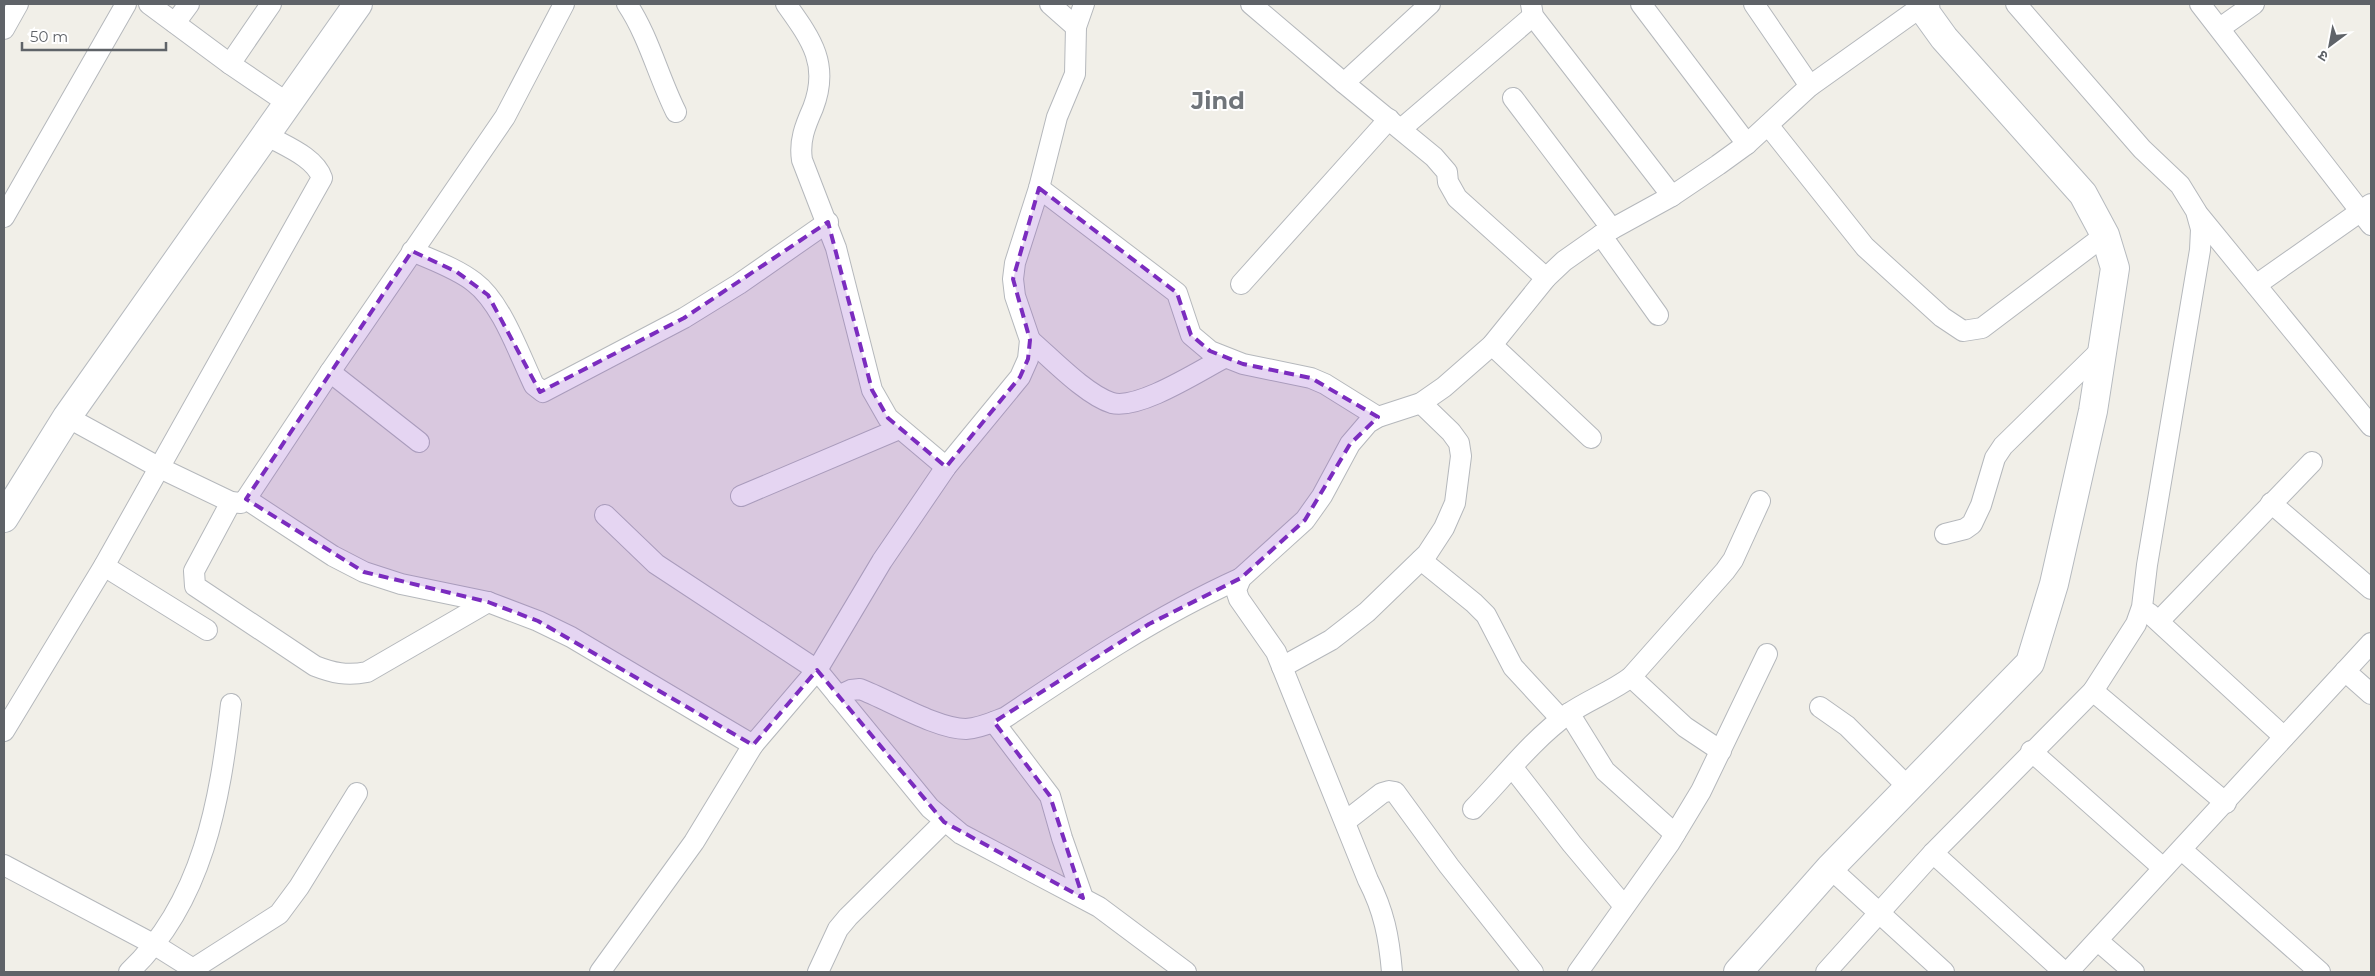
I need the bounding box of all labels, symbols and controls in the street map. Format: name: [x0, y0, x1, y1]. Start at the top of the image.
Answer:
scale bar: [22, 20, 166, 52]
north arrow: [2305, 20, 2355, 70]
text: 50 m: [30, 27, 68, 46]
text: उ: [2314, 46, 2331, 66]
district label: Jind: [1190, 86, 1245, 115]

